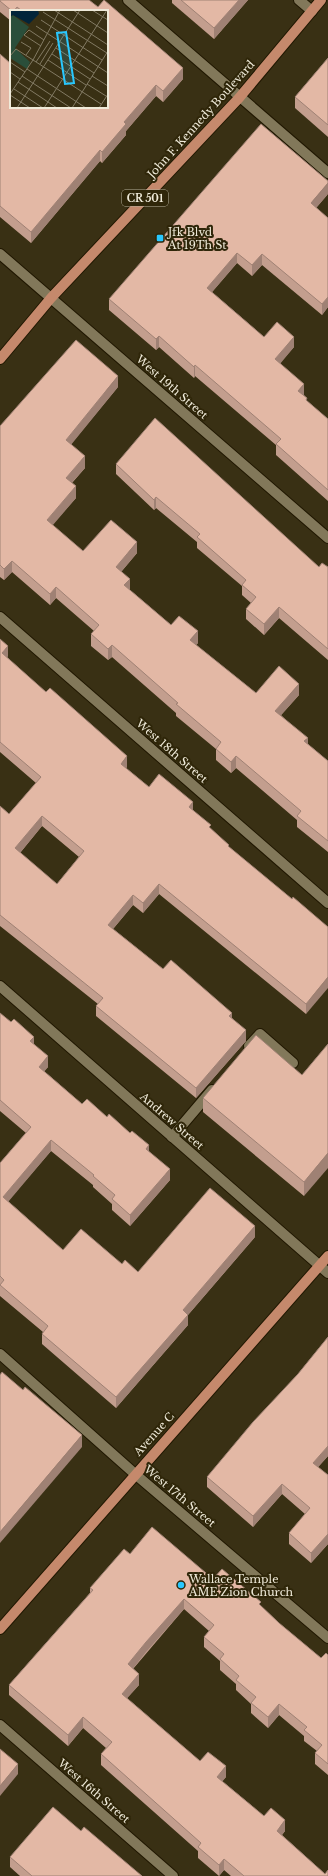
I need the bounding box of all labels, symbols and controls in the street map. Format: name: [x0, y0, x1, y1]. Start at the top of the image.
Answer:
inset map: [10, 10, 108, 108]
street label: John F. Kennedy Boulevard: [143, 57, 258, 182]
road number: CR 501: [122, 190, 168, 206]
place label: Jfk Blvd At 19Th St: [166, 225, 227, 252]
marker: Jfk Blvd At 19Th St: [155, 233, 165, 243]
street label: West 19th Street: [132, 351, 211, 423]
street label: West 18th Street: [133, 715, 211, 786]
street label: Andrew Street: [136, 1089, 207, 1153]
street label: Avenue C: [130, 1409, 177, 1459]
street label: West 17th Street: [141, 1461, 219, 1531]
place label: Wallace Temple AME Zion Church: [188, 1572, 294, 1599]
marker: Wallace Temple AME Zion Church: [176, 1580, 186, 1590]
street label: West 16th Street: [54, 1755, 133, 1827]

